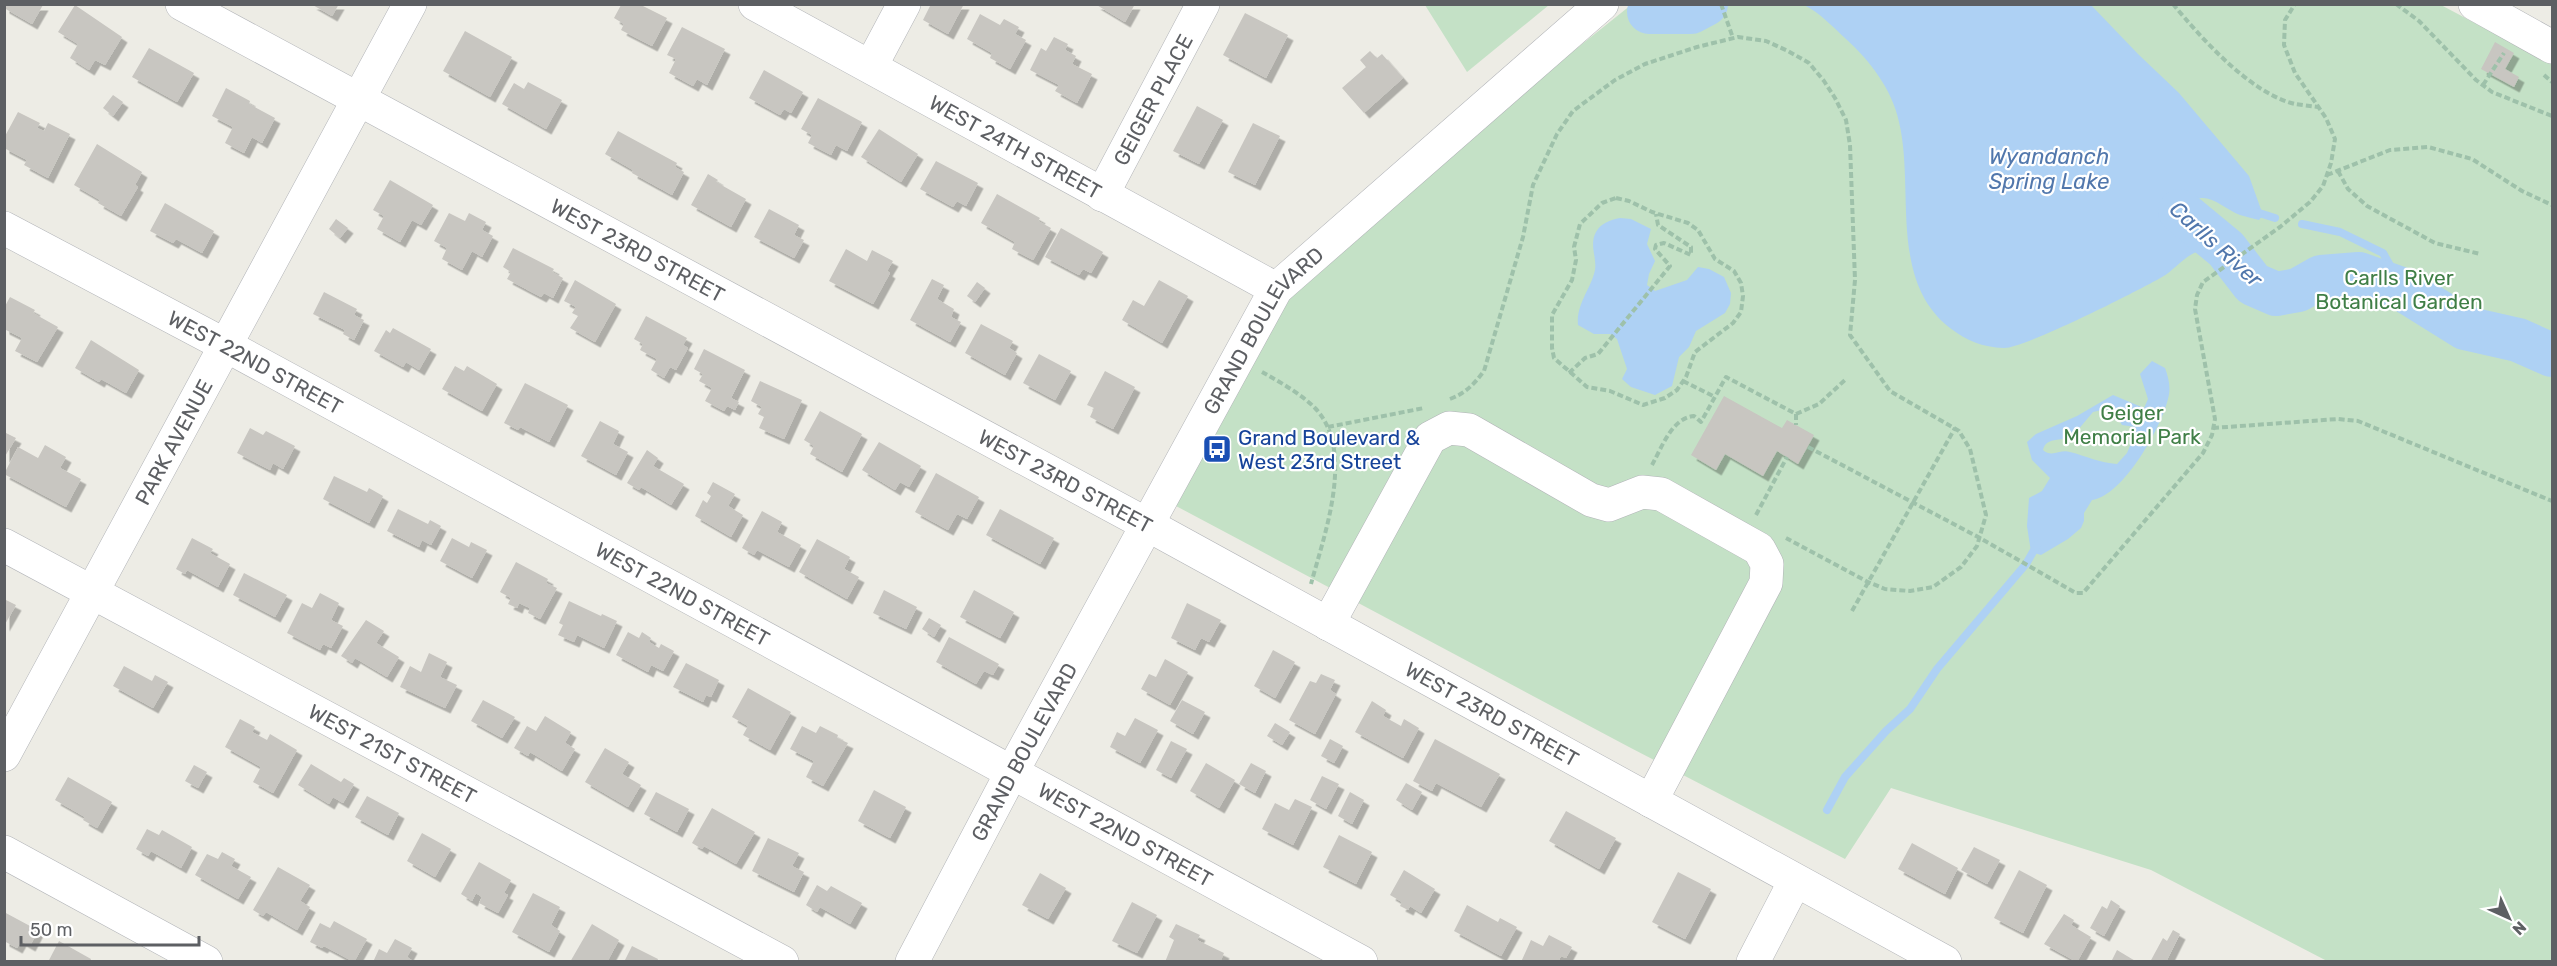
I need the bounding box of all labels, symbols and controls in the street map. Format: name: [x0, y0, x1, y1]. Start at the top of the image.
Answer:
street label: GEIGER PLACE: [1108, 30, 1197, 169]
street label: WEST 24TH STREET: [925, 89, 1106, 204]
water label: Wyandanch Spring Lake: [1989, 143, 2109, 195]
street label: WEST 23RD STREET: [547, 193, 729, 307]
water label: Carlls River: [2164, 195, 2269, 294]
street label: GRAND BOULEVARD: [1198, 241, 1328, 418]
park label: Carlls River Botanical Garden: [2315, 265, 2483, 314]
street label: WEST 22ND STREET: [164, 305, 347, 419]
street label: PARK AVENUE: [129, 375, 217, 509]
park label: Geiger Memorial Park: [2063, 400, 2201, 449]
street label: WEST 23RD STREET: [974, 424, 1157, 538]
place label: Grand Boulevard & West 23rd Street: [1238, 425, 1420, 474]
bus stop icon: Grand Boulevard & West 23rd Street: [1201, 433, 1233, 465]
street label: WEST 22ND STREET: [591, 536, 774, 651]
street label: WEST 23RD STREET: [1401, 656, 1583, 771]
street label: GRAND BOULEVARD: [965, 658, 1082, 845]
street label: WEST 21ST STREET: [304, 698, 481, 808]
street label: WEST 22ND STREET: [1034, 777, 1217, 892]
north arrow: [2479, 888, 2539, 948]
scale bar: [21, 909, 200, 947]
text: N: [2508, 917, 2530, 939]
text: 50 m: [30, 919, 73, 941]

